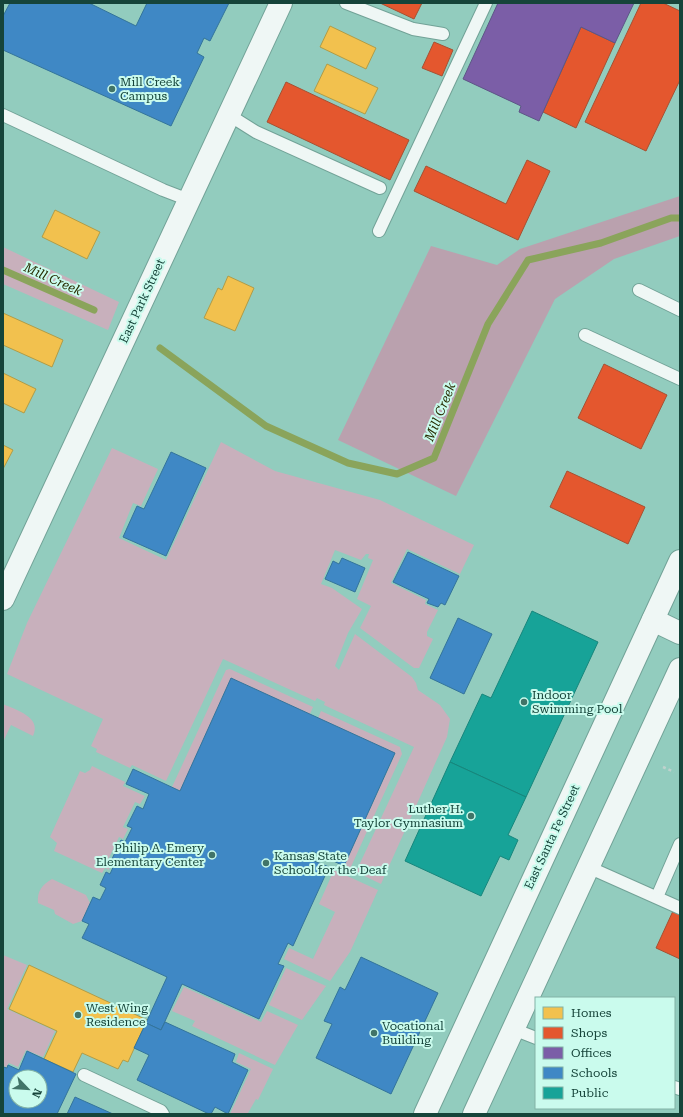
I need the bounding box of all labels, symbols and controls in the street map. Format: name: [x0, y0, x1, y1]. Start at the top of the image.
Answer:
place label: Mill Creek Campus: [120, 75, 180, 103]
marker: Mill Creek Campus: [107, 84, 117, 94]
street label: East Park Street: [116, 256, 168, 345]
water label: Mill Creek: [21, 259, 85, 299]
water label: Mill Creek: [421, 380, 459, 444]
place label: Indoor Swimming Pool: [532, 688, 623, 716]
marker: Indoor Swimming Pool: [519, 697, 529, 707]
street label: East Santa Fe Street: [522, 782, 583, 892]
place label: Luther H. Taylor Gymnasium: [354, 802, 463, 830]
marker: Luther H. Taylor Gymnasium: [466, 811, 476, 821]
place label: Philip A. Emery Elementary Center: [96, 841, 205, 869]
place label: Kansas State School for the Deaf: [274, 849, 387, 877]
marker: Philip A. Emery Elementary Center: [207, 850, 217, 860]
marker: Kansas State School for the Deaf: [261, 858, 271, 868]
legend: [535, 997, 675, 1109]
place label: West Wing Residence: [86, 1001, 148, 1029]
text: Homes: [571, 1006, 612, 1020]
marker: West Wing Residence: [73, 1010, 83, 1020]
place label: Vocational Building: [382, 1019, 444, 1047]
text: Shops: [571, 1026, 607, 1040]
marker: Vocational Building: [369, 1028, 379, 1038]
text: Offices: [571, 1046, 612, 1060]
text: Schools: [571, 1066, 618, 1080]
north arrow: [8, 1069, 48, 1109]
text: N: [29, 1086, 44, 1100]
text: Public: [571, 1086, 609, 1100]

